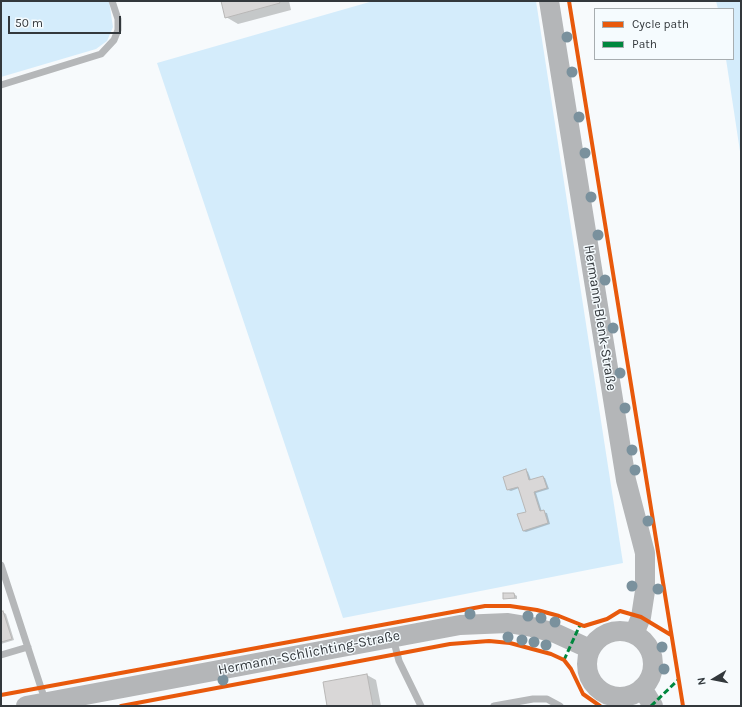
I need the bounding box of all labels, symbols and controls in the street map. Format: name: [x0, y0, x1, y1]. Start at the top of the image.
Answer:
scale bar: [10, 8, 123, 34]
legend: [594, 8, 734, 60]
text: 50 m: [15, 16, 43, 30]
text: Cycle path: [632, 17, 689, 31]
text: Path: [632, 37, 657, 51]
street label: Hermann-Blenk-Straße: [580, 244, 620, 392]
street label: Hermann-Schlichting-Straße: [217, 627, 401, 679]
north arrow: [694, 659, 734, 699]
text: N: [695, 676, 709, 686]

